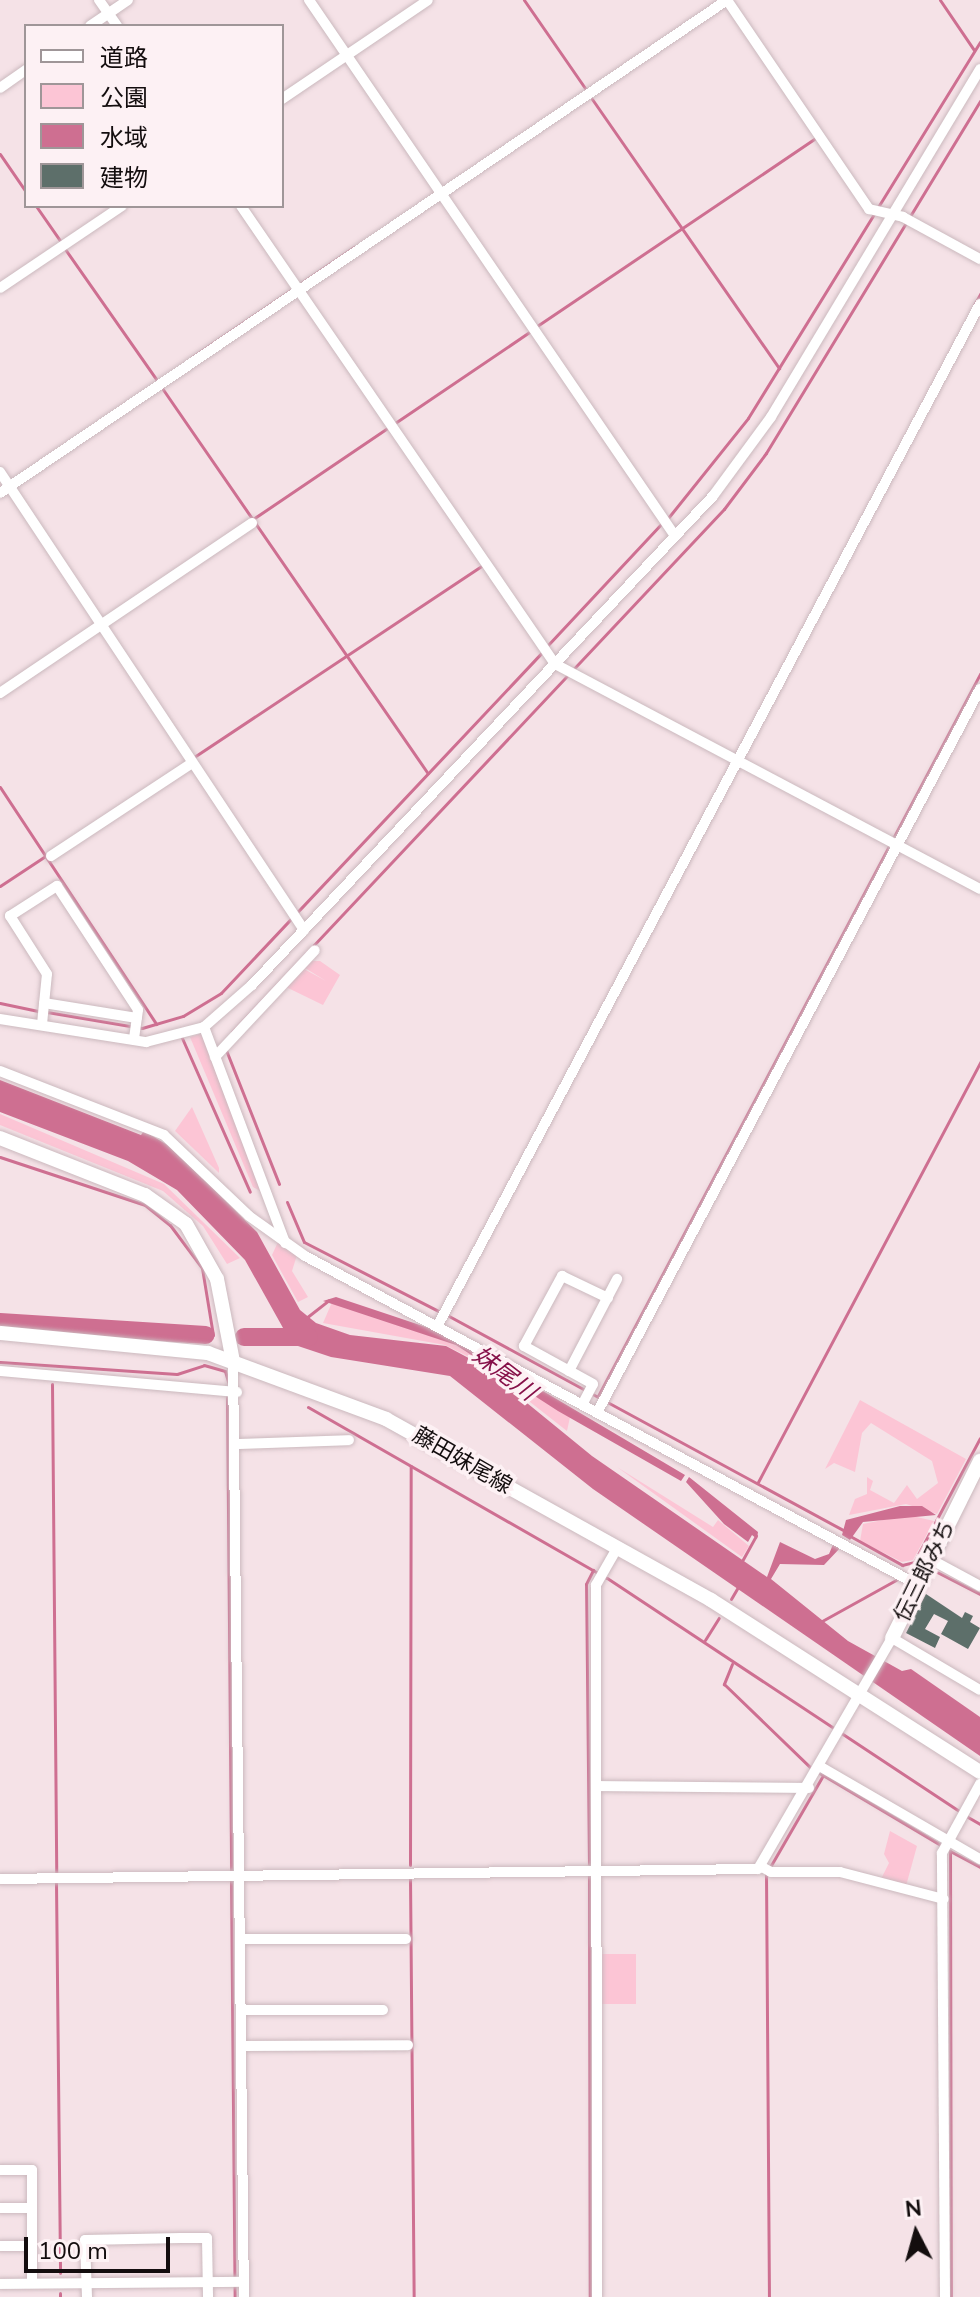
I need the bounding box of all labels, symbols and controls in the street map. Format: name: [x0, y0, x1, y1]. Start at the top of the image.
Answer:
legend: [24, 24, 284, 208]
text: 道路: [100, 42, 148, 74]
text: 公園: [100, 82, 148, 114]
text: 水域: [100, 122, 148, 154]
text: 建物: [100, 162, 148, 194]
water label: 妹尾川: [467, 1341, 541, 1407]
street label: 藤田妹尾線: [408, 1422, 516, 1500]
street label: 伝三郎みち: [889, 1516, 961, 1626]
north arrow: [876, 2193, 956, 2273]
text: N: [904, 2193, 923, 2225]
scale bar: [28, 2221, 174, 2271]
text: 100 m: [38, 2235, 108, 2267]

